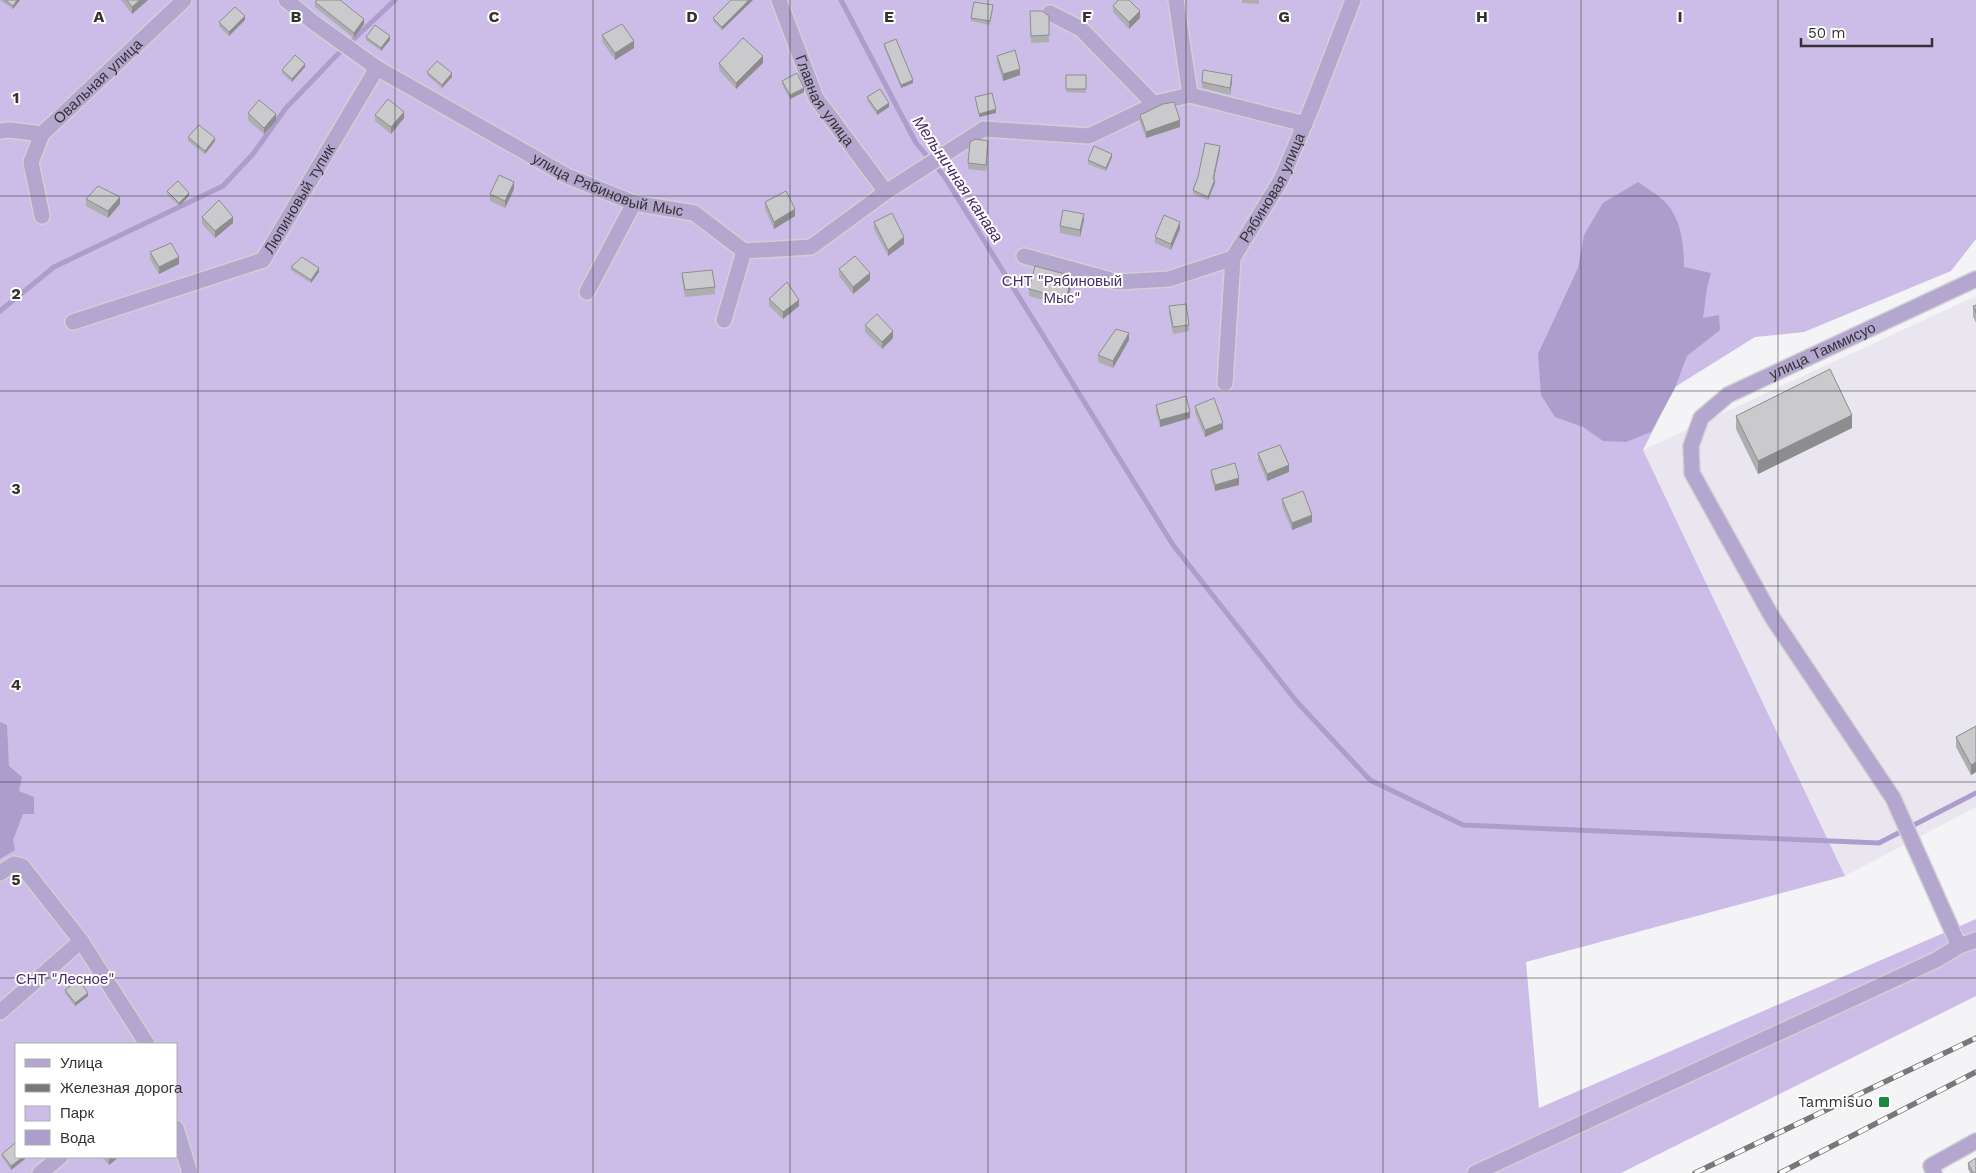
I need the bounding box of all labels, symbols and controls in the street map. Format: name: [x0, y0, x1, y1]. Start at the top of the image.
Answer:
text: A: [94, 7, 105, 26]
text: B: [291, 7, 302, 26]
text: C: [489, 7, 500, 26]
text: D: [686, 7, 698, 26]
text: E: [884, 7, 894, 26]
text: F: [1082, 7, 1092, 26]
text: G: [1278, 7, 1290, 26]
text: H: [1476, 7, 1488, 26]
text: I: [1677, 7, 1683, 26]
scale bar: [1801, 15, 1932, 47]
text: 50 m: [1808, 24, 1845, 42]
street label: Овальная улица: [50, 35, 146, 128]
street label: Главная улица: [792, 52, 858, 150]
text: 1: [13, 88, 19, 107]
water label: Мельничная канава: [909, 112, 1007, 246]
street label: Рябиновая улица: [1236, 130, 1309, 246]
street label: Люпиновый тупик: [260, 140, 339, 257]
street label: улица Рябиновый Мыс: [529, 149, 685, 220]
park label: СНТ "Рябиновый Мыс": [1002, 272, 1122, 307]
text: 2: [11, 284, 21, 303]
street label: улица Таммисуо: [1766, 318, 1879, 383]
text: 3: [11, 479, 21, 498]
text: 4: [11, 675, 21, 694]
text: 5: [11, 870, 21, 889]
park label: СНТ "Лесное": [16, 970, 114, 988]
legend: [15, 1043, 178, 1158]
text: Улица: [60, 1054, 103, 1072]
text: Железная дорога: [60, 1079, 183, 1097]
place label: Tammisuo: [1798, 1093, 1873, 1111]
marker: Tammisuo: [1877, 1095, 1891, 1109]
text: Парк: [60, 1104, 94, 1122]
text: Вода: [60, 1129, 96, 1147]

